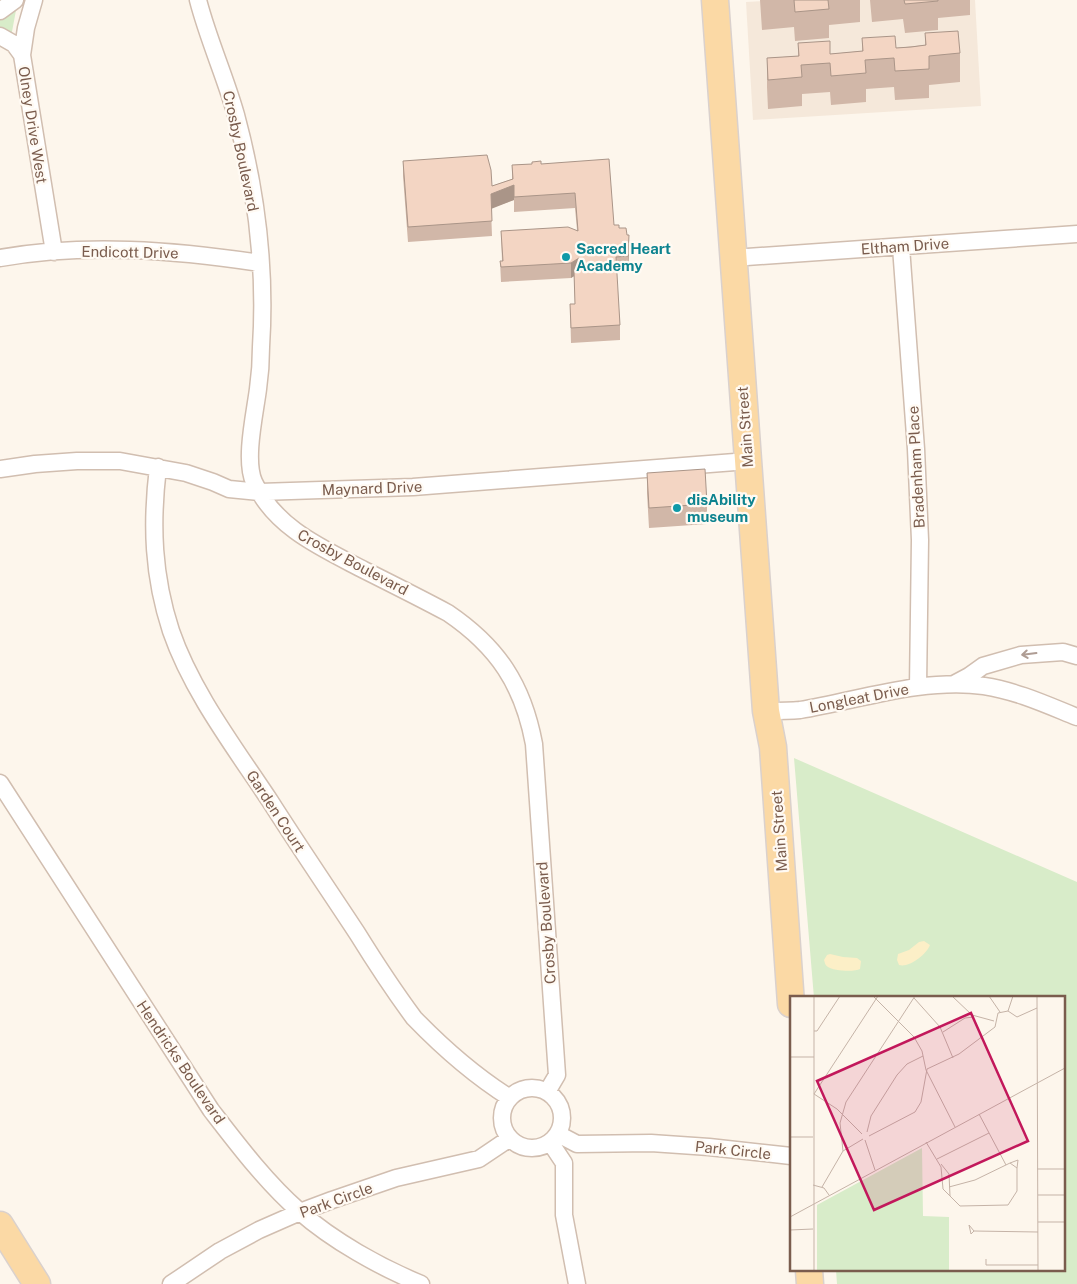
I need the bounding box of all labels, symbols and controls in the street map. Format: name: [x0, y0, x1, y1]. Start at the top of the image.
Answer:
street label: Olney Drive West: [15, 65, 51, 185]
street label: Crosby Boulevard: [220, 89, 262, 213]
street label: Eltham Drive: [860, 234, 950, 258]
place label: Sacred Heart Academy: [576, 240, 671, 274]
street label: Endicott Drive: [81, 243, 179, 261]
marker: Sacred Heart Academy: [560, 251, 572, 263]
street label: Main Street: [734, 386, 756, 468]
street label: Bradenham Place: [904, 405, 928, 529]
street label: Maynard Drive: [321, 478, 423, 498]
place label: disAbility museum: [687, 491, 756, 525]
marker: disAbility museum: [671, 502, 683, 514]
street label: Crosby Boulevard: [295, 526, 411, 598]
one-way arrow: [1021, 649, 1037, 659]
street label: Longleat Drive: [808, 680, 910, 716]
street label: Garden Court: [243, 767, 309, 855]
street label: Main Street: [768, 790, 790, 872]
street label: Crosby Boulevard: [533, 861, 559, 985]
inset map: [790, 996, 1064, 1272]
street label: Hendricks Boulevard: [133, 997, 229, 1127]
street label: Park Circle: [694, 1138, 772, 1162]
street label: Park Circle: [297, 1179, 375, 1221]

